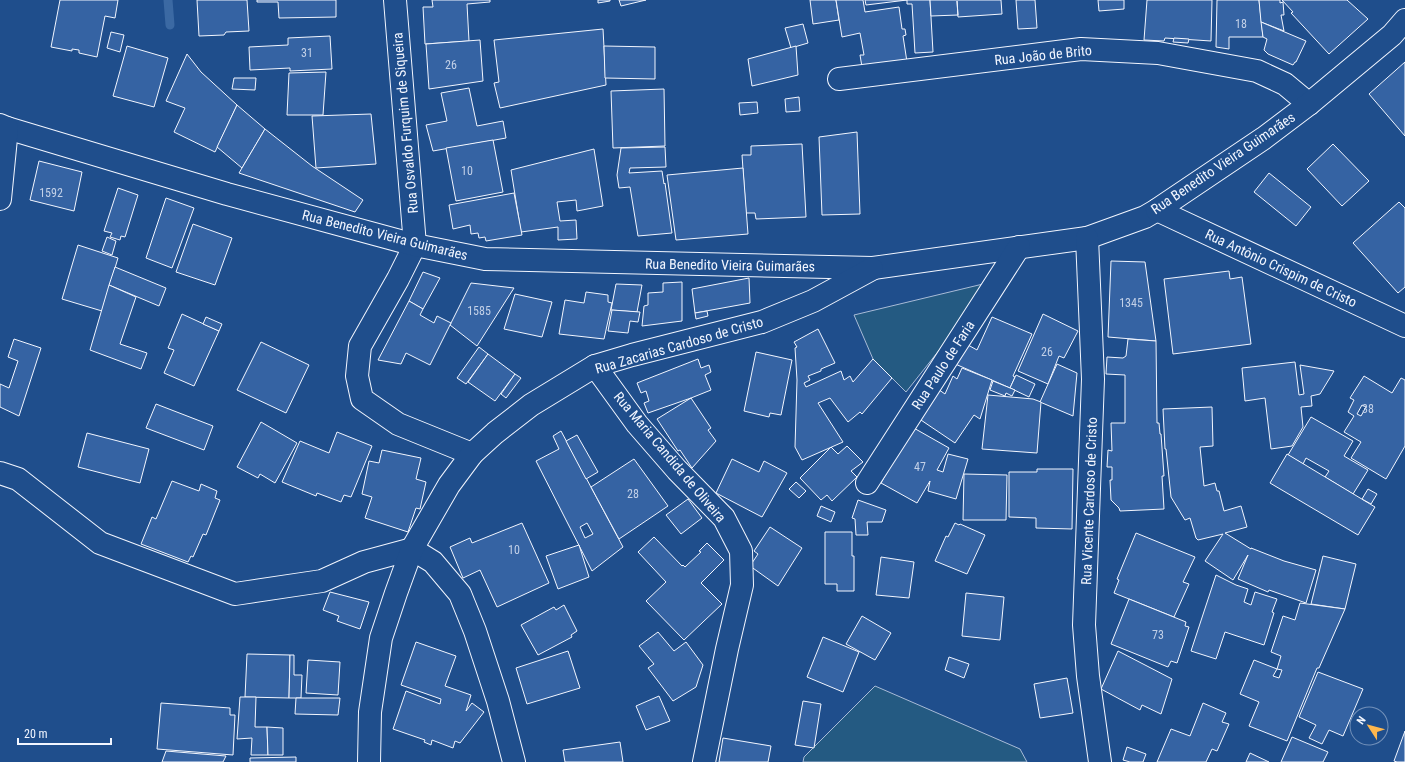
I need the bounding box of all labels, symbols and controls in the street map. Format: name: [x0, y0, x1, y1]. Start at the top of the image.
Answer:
house number: 18: [1235, 17, 1247, 31]
street label: Rua Osvaldo Furquim de Siqueira: [389, 32, 421, 214]
street label: Rua João de Brito: [994, 42, 1092, 68]
house number: 31: [301, 46, 313, 60]
house number: 26: [445, 58, 457, 72]
street label: Rua Benedito Vieira Guimarães: [1148, 109, 1298, 217]
house number: 10: [461, 164, 473, 178]
house number: 1592: [39, 186, 63, 200]
street label: Rua Benedito Vieira Guimarães: [301, 207, 469, 263]
street label: Rua Antônio Crispim de Cristo: [1203, 226, 1359, 310]
street label: Rua Benedito Vieira Guimarães: [645, 256, 815, 274]
house number: 1345: [1119, 296, 1143, 310]
house number: 1585: [467, 304, 491, 318]
street label: Rua Zacarias Cardoso de Cristo: [593, 313, 765, 377]
street label: Rua Paulo de Faria: [908, 318, 978, 412]
house number: 26: [1041, 345, 1053, 359]
street label: Rua Maria Candida de Oliveira: [611, 389, 729, 525]
house number: 38: [1362, 402, 1374, 416]
street label: Rua Vicente Cardoso de Cristo: [1078, 417, 1100, 585]
house number: 47: [914, 460, 926, 474]
house number: 28: [627, 487, 639, 501]
house number: 10: [508, 543, 520, 557]
house number: 73: [1152, 628, 1164, 642]
north arrow: [1349, 706, 1389, 746]
text: N: [1354, 714, 1369, 727]
scale bar: [18, 720, 111, 746]
text: 20 m: [24, 727, 48, 741]

